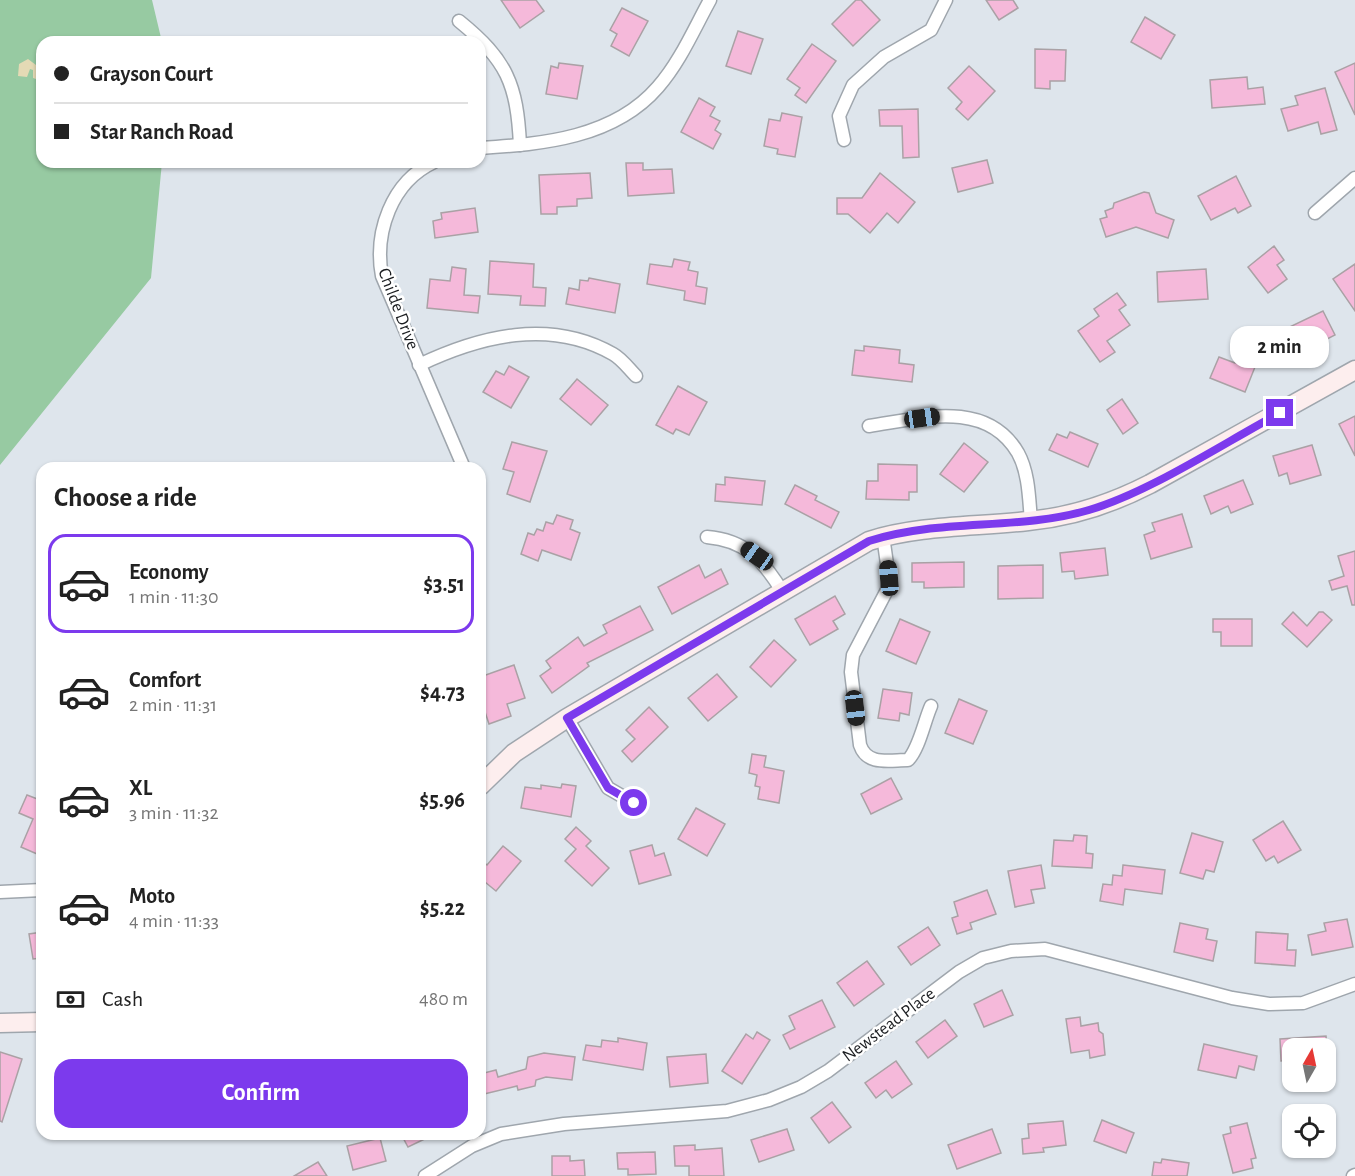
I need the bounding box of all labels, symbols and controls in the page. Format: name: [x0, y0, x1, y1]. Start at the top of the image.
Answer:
text: Grayson Court: [90, 63, 213, 85]
text: Star Ranch Road: [90, 121, 233, 143]
street label: Childe Drive: [374, 266, 422, 352]
callout: 2 min: [1230, 326, 1330, 368]
text: 2 min: [1257, 337, 1302, 357]
route end: [1266, 399, 1293, 426]
car: [903, 407, 941, 429]
text: Choose a ride: [54, 484, 197, 511]
car: [737, 538, 777, 574]
icon: car: [57, 557, 111, 611]
car: [878, 559, 900, 597]
text: Economy: [129, 561, 209, 583]
text: $3.51: [423, 573, 465, 595]
text: 1 min · 11:30: [129, 587, 219, 607]
icon: car: [57, 665, 111, 719]
text: Comfort: [129, 669, 201, 691]
text: $4.73: [420, 681, 465, 703]
car: [844, 689, 866, 727]
text: 2 min · 11:31: [129, 695, 217, 715]
icon: car: [57, 773, 111, 827]
text: XL: [129, 777, 152, 799]
text: $5.96: [419, 789, 465, 811]
route start: [620, 789, 647, 816]
text: 3 min · 11:32: [129, 803, 219, 823]
icon: car: [57, 881, 111, 935]
text: Moto: [129, 885, 175, 907]
text: $5.22: [420, 897, 465, 919]
text: 4 min · 11:33: [129, 911, 219, 931]
icon: cash: [54, 983, 87, 1016]
street label: Newstead Place: [839, 984, 939, 1066]
text: Cash: [102, 988, 143, 1010]
text: 480 m: [419, 989, 468, 1009]
north arrow: [1282, 1038, 1336, 1092]
map controls: [1282, 1038, 1336, 1158]
button: Confirm: [54, 1059, 468, 1128]
button: locate: [1282, 1104, 1336, 1158]

